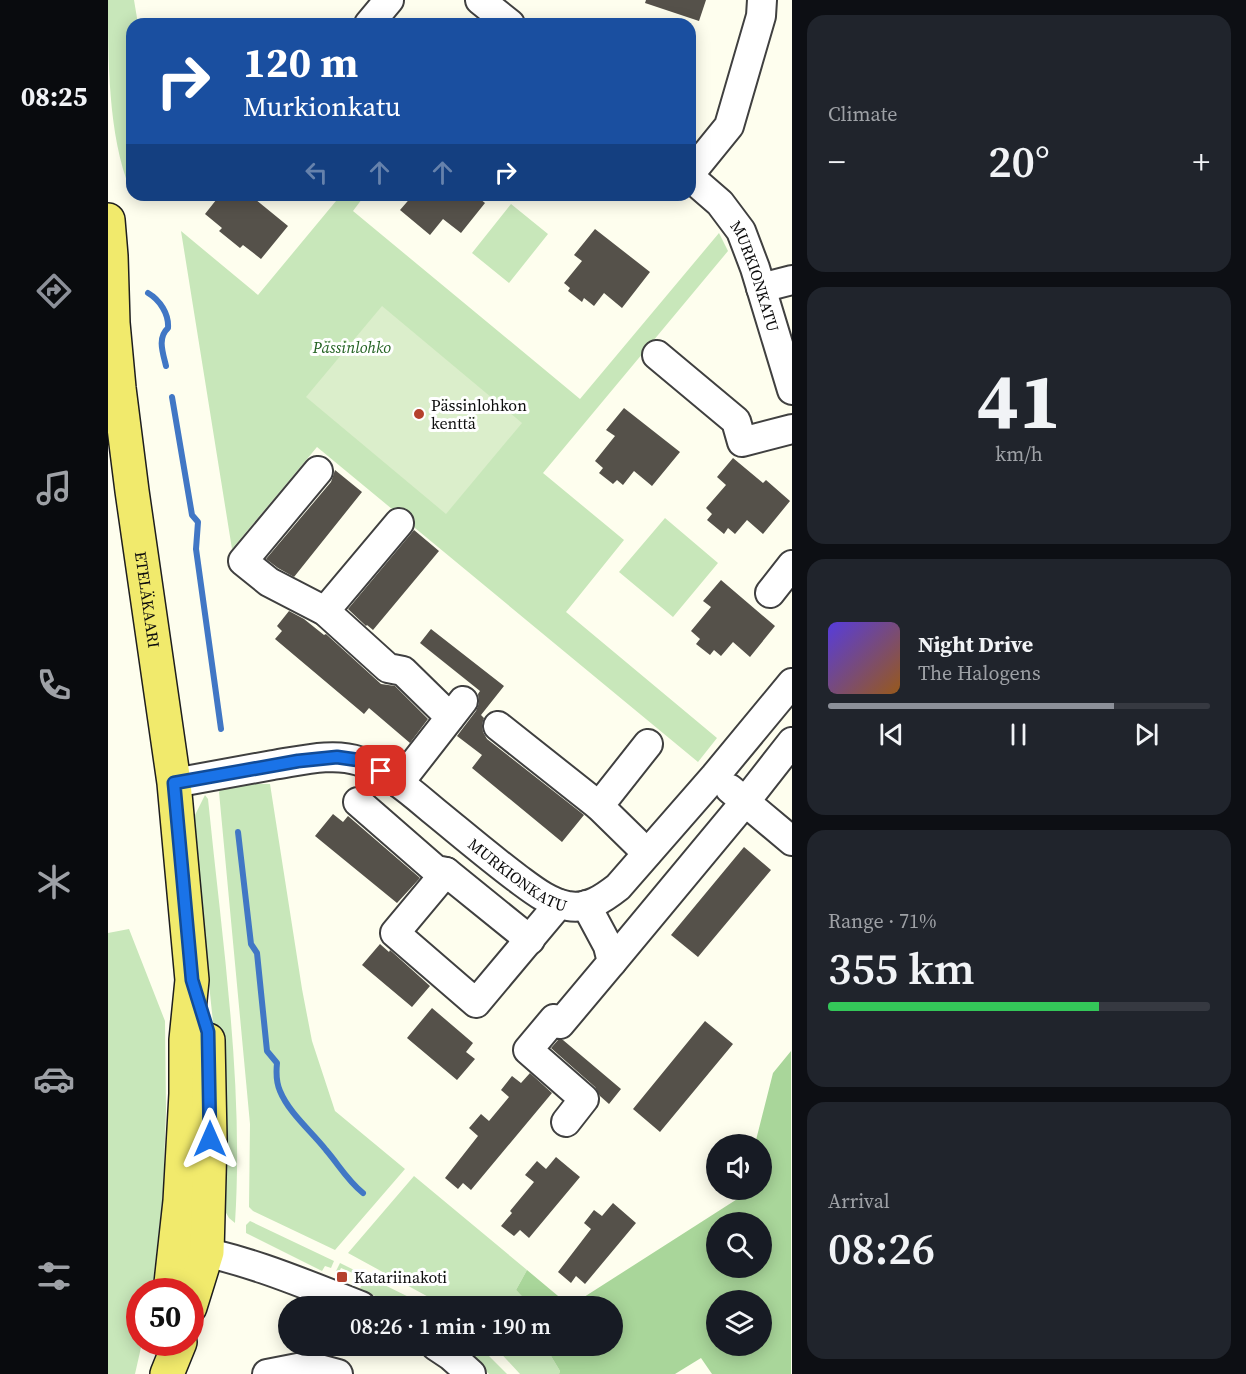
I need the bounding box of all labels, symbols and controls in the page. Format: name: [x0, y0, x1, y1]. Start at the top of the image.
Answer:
text: 120 m: [243, 33, 358, 91]
icon: right: [144, 42, 222, 120]
text: 08:25: [21, 78, 87, 115]
text: Murkionkatu: [243, 88, 401, 125]
text: Climate: [828, 100, 897, 128]
text: 20°: [988, 130, 1050, 192]
text: −: [828, 139, 846, 184]
text: +: [1193, 139, 1210, 184]
icon: left: [300, 156, 333, 189]
icon: ahead: [363, 156, 396, 189]
icon: ahead: [426, 156, 459, 189]
icon: right: [489, 156, 522, 189]
street label: MURKIONKATU: [726, 216, 785, 335]
icon: directions: [33, 270, 75, 312]
park label: Pässinlohko: [312, 336, 391, 358]
text: 41: [977, 347, 1061, 454]
place label: Pässinlohkon kenttä: [431, 394, 527, 434]
marker: Pässinlohkon kenttä: [412, 407, 426, 421]
text: km/h: [995, 440, 1043, 468]
icon: music: [33, 467, 75, 509]
street label: ETELÄKAARI: [130, 550, 165, 649]
text: Night Drive: [918, 629, 1033, 659]
text: The Halogens: [918, 659, 1041, 687]
icon: phone: [33, 664, 75, 706]
icon: previous: [875, 718, 908, 751]
icon: pause: [1002, 718, 1035, 751]
icon: next: [1130, 718, 1163, 751]
pin: [355, 745, 406, 796]
icon: arrive: [364, 754, 397, 787]
street label: MURKIONKATU: [464, 833, 570, 917]
icon: climate: [33, 861, 75, 903]
text: Range · 71%: [828, 907, 937, 935]
text: 355 km: [828, 937, 975, 999]
icon: car: [33, 1058, 75, 1100]
position arrow: [178, 1107, 242, 1171]
map controls: [706, 1134, 772, 1356]
button: sound: [706, 1134, 772, 1200]
text: Arrival: [828, 1187, 890, 1215]
button: search: [706, 1212, 772, 1278]
text: 08:26: [828, 1217, 935, 1279]
icon: filters: [33, 1255, 75, 1297]
place label: Katariinakoti: [354, 1266, 447, 1288]
marker: Katariinakoti: [335, 1270, 349, 1284]
speed limit sign: 50: [126, 1278, 204, 1356]
button: layers: [706, 1290, 772, 1356]
text: 08:26 · 1 min · 190 m: [350, 1311, 551, 1341]

